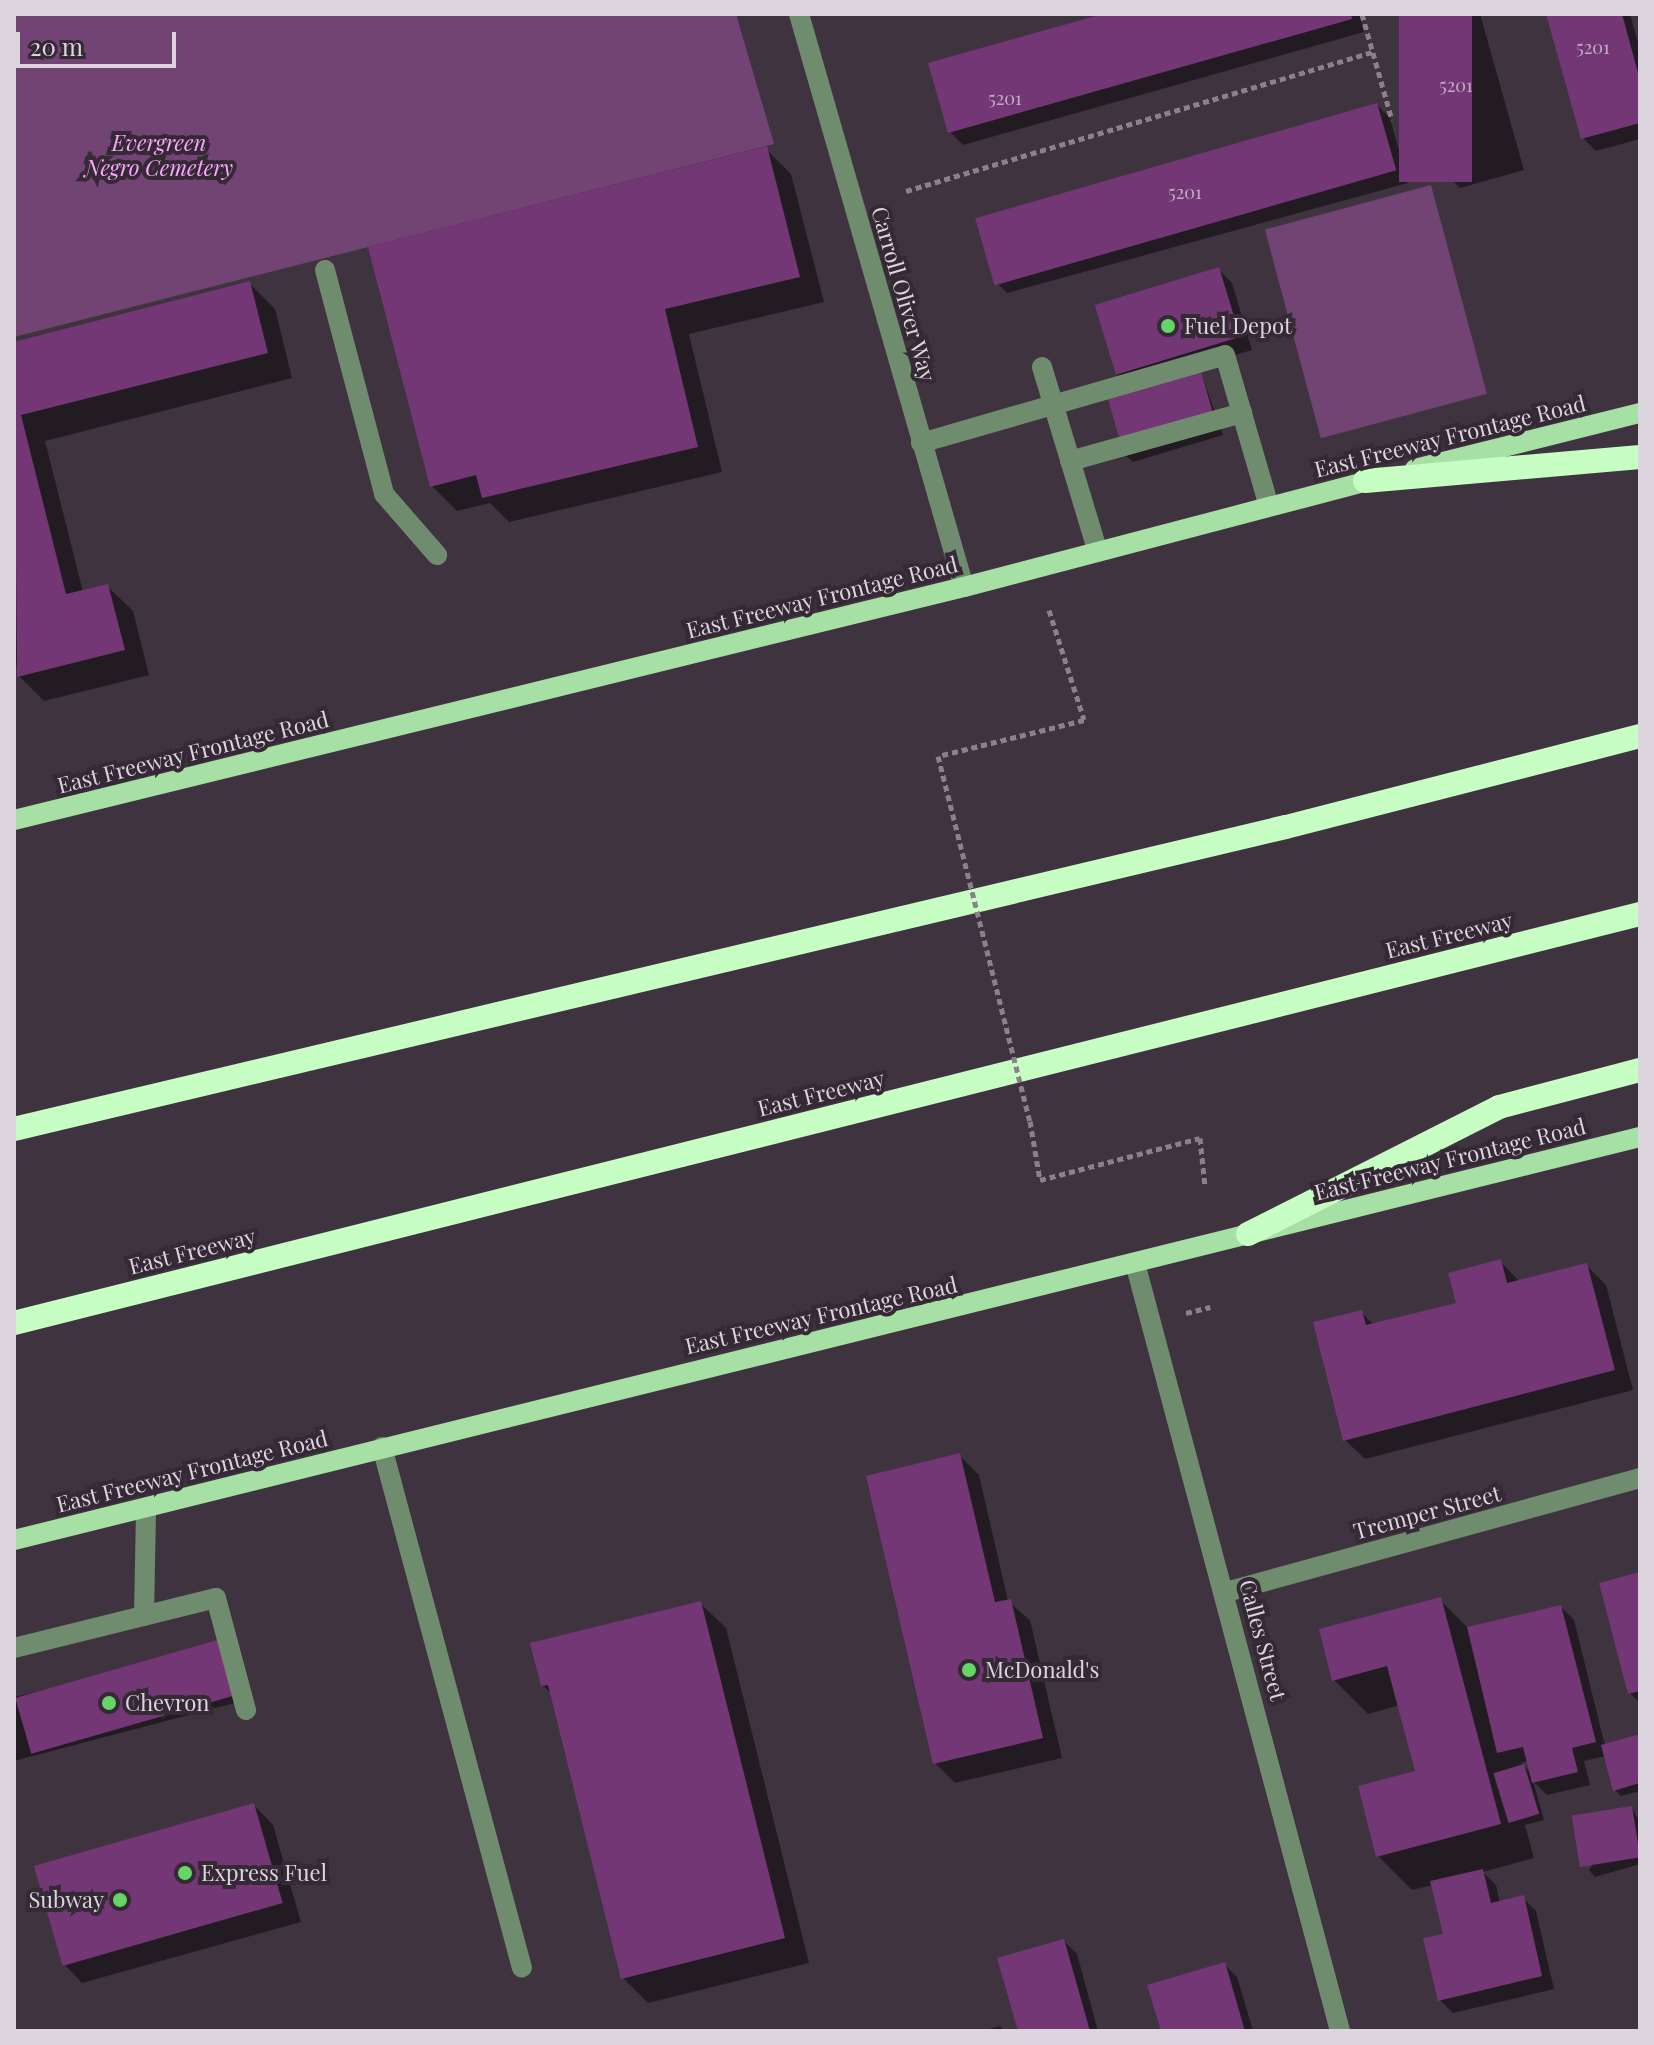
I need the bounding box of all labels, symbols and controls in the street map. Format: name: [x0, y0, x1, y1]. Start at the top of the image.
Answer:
scale bar: [20, 16, 180, 66]
text: 20 m: [30, 30, 83, 62]
house number: 5201: [1576, 36, 1610, 58]
house number: 5201: [1439, 74, 1473, 96]
house number: 5201: [988, 87, 1022, 109]
park label: Evergreen Negro Cemetery: [85, 129, 233, 180]
house number: 5201: [1168, 181, 1202, 203]
street label: Carroll Oliver Way: [866, 203, 942, 385]
place label: Fuel Depot: [1184, 313, 1292, 339]
marker: Fuel Depot: [1159, 317, 1177, 335]
street label: East Freeway Frontage Road: [1311, 389, 1589, 483]
street label: East Freeway Frontage Road: [683, 550, 961, 644]
street label: East Freeway Frontage Road: [54, 705, 332, 799]
street label: East Freeway: [1383, 906, 1515, 964]
street label: East Freeway: [755, 1064, 887, 1122]
street label: East Freeway Frontage Road: [1311, 1112, 1589, 1206]
street label: East Freeway: [126, 1222, 258, 1280]
street label: East Freeway Frontage Road: [682, 1271, 960, 1359]
street label: East Freeway Frontage Road: [53, 1424, 331, 1518]
street label: Tremper Street: [1350, 1480, 1504, 1544]
street label: Calles Street: [1234, 1577, 1292, 1703]
place label: McDonald's: [985, 1657, 1099, 1683]
marker: McDonald's: [960, 1661, 978, 1679]
place label: Chevron: [125, 1690, 209, 1716]
marker: Chevron: [100, 1694, 118, 1712]
place label: Express Fuel: [201, 1860, 327, 1886]
marker: Express Fuel: [176, 1864, 194, 1882]
place label: Subway: [28, 1887, 104, 1913]
marker: Subway: [111, 1891, 129, 1909]

